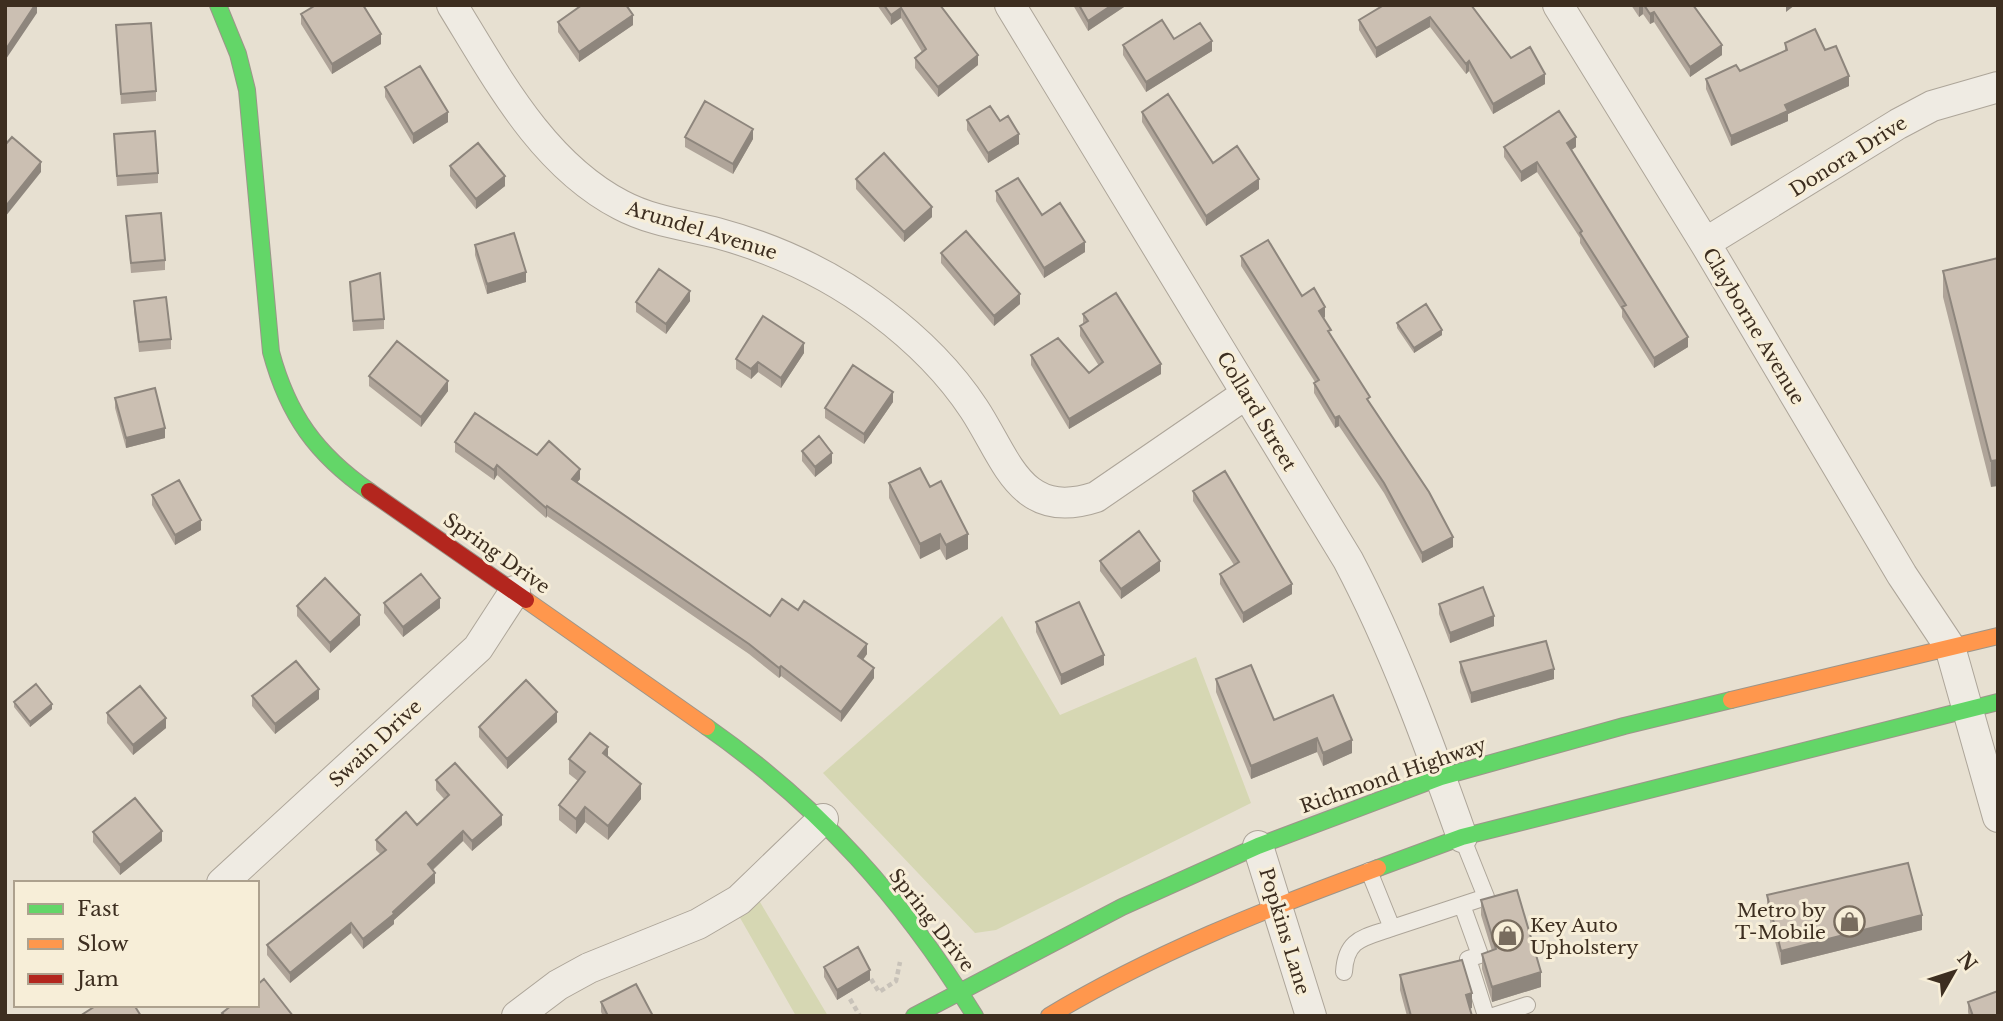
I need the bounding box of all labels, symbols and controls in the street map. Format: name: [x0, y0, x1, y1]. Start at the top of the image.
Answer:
street label: Donora Drive: [1785, 111, 1911, 202]
street label: Arundel Avenue: [623, 196, 780, 264]
street label: Clayborne Avenue: [1698, 244, 1809, 409]
street label: Collard Street: [1212, 348, 1302, 476]
street label: Spring Drive: [439, 508, 554, 599]
street label: Swain Drive: [324, 695, 426, 792]
street label: Richmond Highway: [1297, 733, 1489, 818]
street label: Spring Drive: [884, 864, 979, 976]
street label: Popkins Lane: [1254, 865, 1315, 997]
legend: [14, 881, 259, 1007]
text: Fast: [77, 896, 119, 922]
place label: Metro by T-Mobile: [1735, 899, 1826, 944]
shop icon: Metro by T-Mobile: [1832, 904, 1866, 938]
place label: Key Auto Upholstery: [1530, 914, 1638, 959]
shop icon: Key Auto Upholstery: [1490, 919, 1524, 953]
text: Slow: [77, 931, 129, 957]
north arrow: [1919, 937, 1989, 1007]
text: N: [1952, 947, 1981, 976]
text: Jam: [74, 966, 119, 992]

